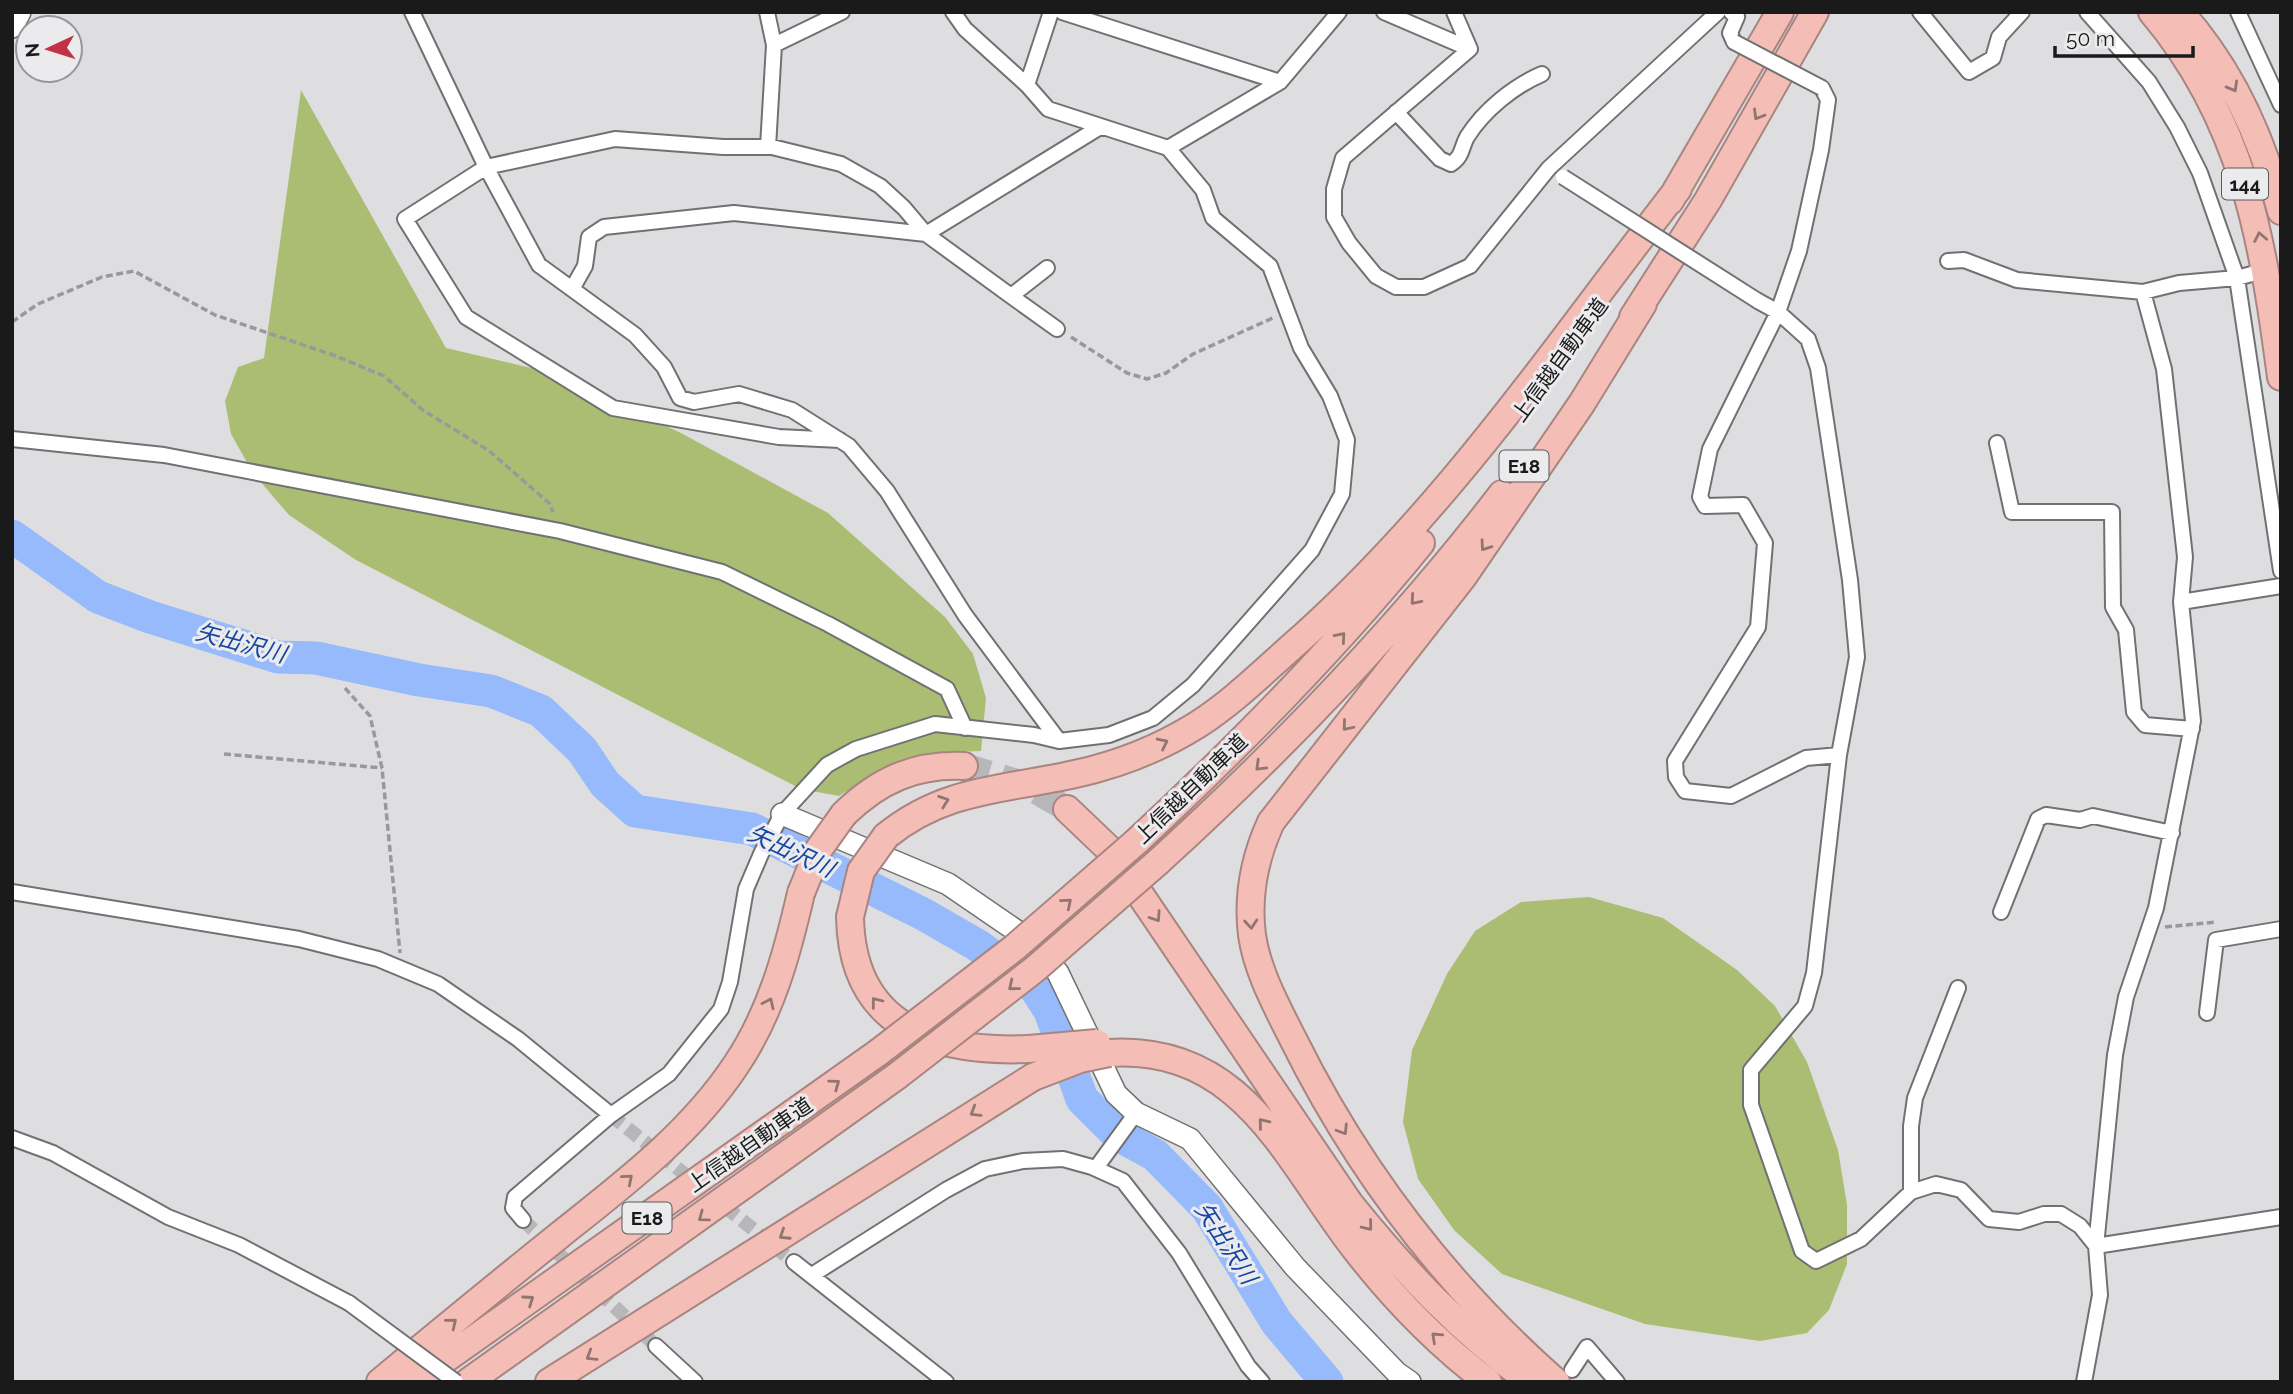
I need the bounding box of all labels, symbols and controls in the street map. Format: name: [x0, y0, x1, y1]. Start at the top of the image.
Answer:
north arrow: [14, 14, 84, 84]
scale bar: [2055, 14, 2193, 58]
text: 50 m: [2066, 26, 2115, 51]
text: N: [21, 42, 44, 58]
one-way arrow: [2225, 80, 2238, 93]
one-way arrow: [1754, 107, 1767, 120]
road number: 144: [2222, 168, 2268, 200]
one-way arrow: [2253, 231, 2268, 243]
street label: 上信越自動車道: [1506, 293, 1613, 427]
road number: E18: [1500, 450, 1548, 481]
one-way arrow: [1481, 538, 1493, 551]
one-way arrow: [1411, 591, 1423, 604]
water label: 矢出沢川: [193, 618, 292, 668]
one-way arrow: [1333, 632, 1346, 645]
one-way arrow: [1343, 718, 1355, 731]
street label: 上信越自動車道: [1129, 729, 1252, 849]
one-way arrow: [1156, 737, 1168, 751]
one-way arrow: [1255, 758, 1268, 771]
one-way arrow: [937, 795, 949, 809]
water label: 矢出沢川: [744, 819, 841, 883]
one-way arrow: [1058, 899, 1071, 911]
one-way arrow: [1148, 909, 1161, 922]
one-way arrow: [1243, 918, 1258, 929]
one-way arrow: [1009, 977, 1021, 990]
one-way arrow: [872, 997, 885, 1009]
one-way arrow: [760, 998, 774, 1011]
one-way arrow: [827, 1080, 840, 1093]
street label: 上信越自動車道: [682, 1092, 817, 1197]
one-way arrow: [970, 1104, 983, 1117]
one-way arrow: [1259, 1118, 1271, 1131]
one-way arrow: [1335, 1122, 1348, 1135]
one-way arrow: [620, 1175, 633, 1187]
water label: 矢出沢川: [1190, 1197, 1264, 1291]
road number: E18: [622, 1202, 672, 1234]
one-way arrow: [699, 1208, 711, 1221]
one-way arrow: [1360, 1218, 1373, 1231]
one-way arrow: [778, 1227, 791, 1240]
one-way arrow: [521, 1296, 534, 1308]
one-way arrow: [443, 1319, 456, 1331]
one-way arrow: [1431, 1333, 1444, 1345]
one-way arrow: [585, 1347, 598, 1360]

